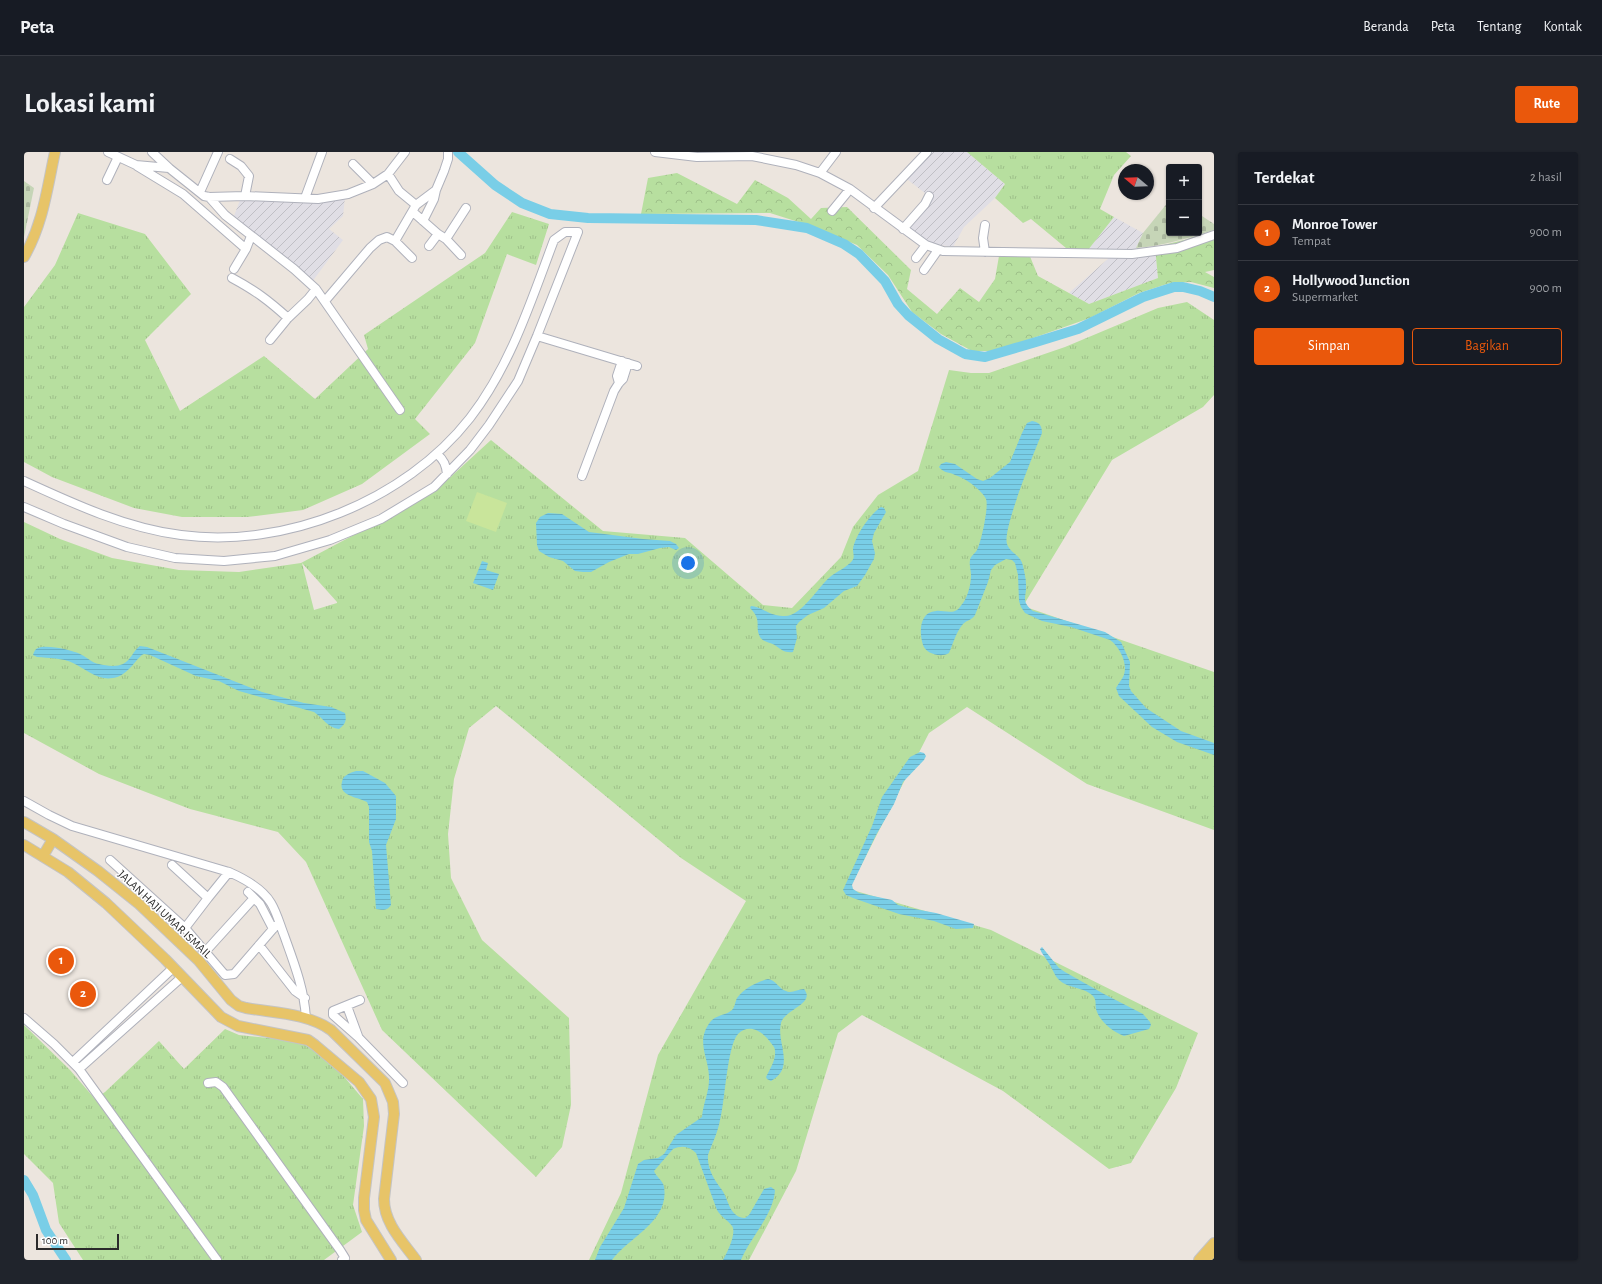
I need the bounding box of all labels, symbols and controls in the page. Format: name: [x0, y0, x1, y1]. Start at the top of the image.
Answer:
text: Peta: [20, 18, 54, 37]
text: Beranda: [1363, 20, 1409, 34]
text: Peta: [1431, 20, 1455, 34]
text: Tentang: [1477, 20, 1521, 34]
text: Kontak: [1543, 20, 1582, 34]
button: Rute: [1515, 86, 1578, 123]
text: Lokasi kami: [24, 90, 156, 118]
north arrow: [1118, 164, 1154, 200]
map controls: [1166, 164, 1202, 236]
button: +: [1166, 164, 1202, 200]
text: Terdekat: [1254, 169, 1314, 186]
text: 2 hasil: [1530, 171, 1562, 184]
button: −: [1166, 200, 1202, 236]
text: Monroe Tower: [1292, 217, 1377, 232]
text: 1: [1265, 226, 1269, 239]
text: 900 m: [1530, 226, 1562, 239]
text: Tempat: [1292, 235, 1331, 248]
text: Hollywood Junction: [1292, 273, 1410, 288]
text: 2: [1264, 282, 1270, 295]
text: 900 m: [1530, 282, 1562, 295]
text: Supermarket: [1292, 291, 1358, 304]
button: Simpan: [1254, 328, 1404, 365]
button: Bagikan: [1412, 328, 1562, 365]
your location: [678, 553, 698, 573]
street label: JALAN HAJI UMAR ISMAIL: [116, 868, 214, 960]
pin: 1: [48, 946, 74, 976]
pin: 2: [70, 979, 96, 1009]
scale bar: [36, 1232, 119, 1251]
text: 100 m: [42, 1235, 68, 1246]

